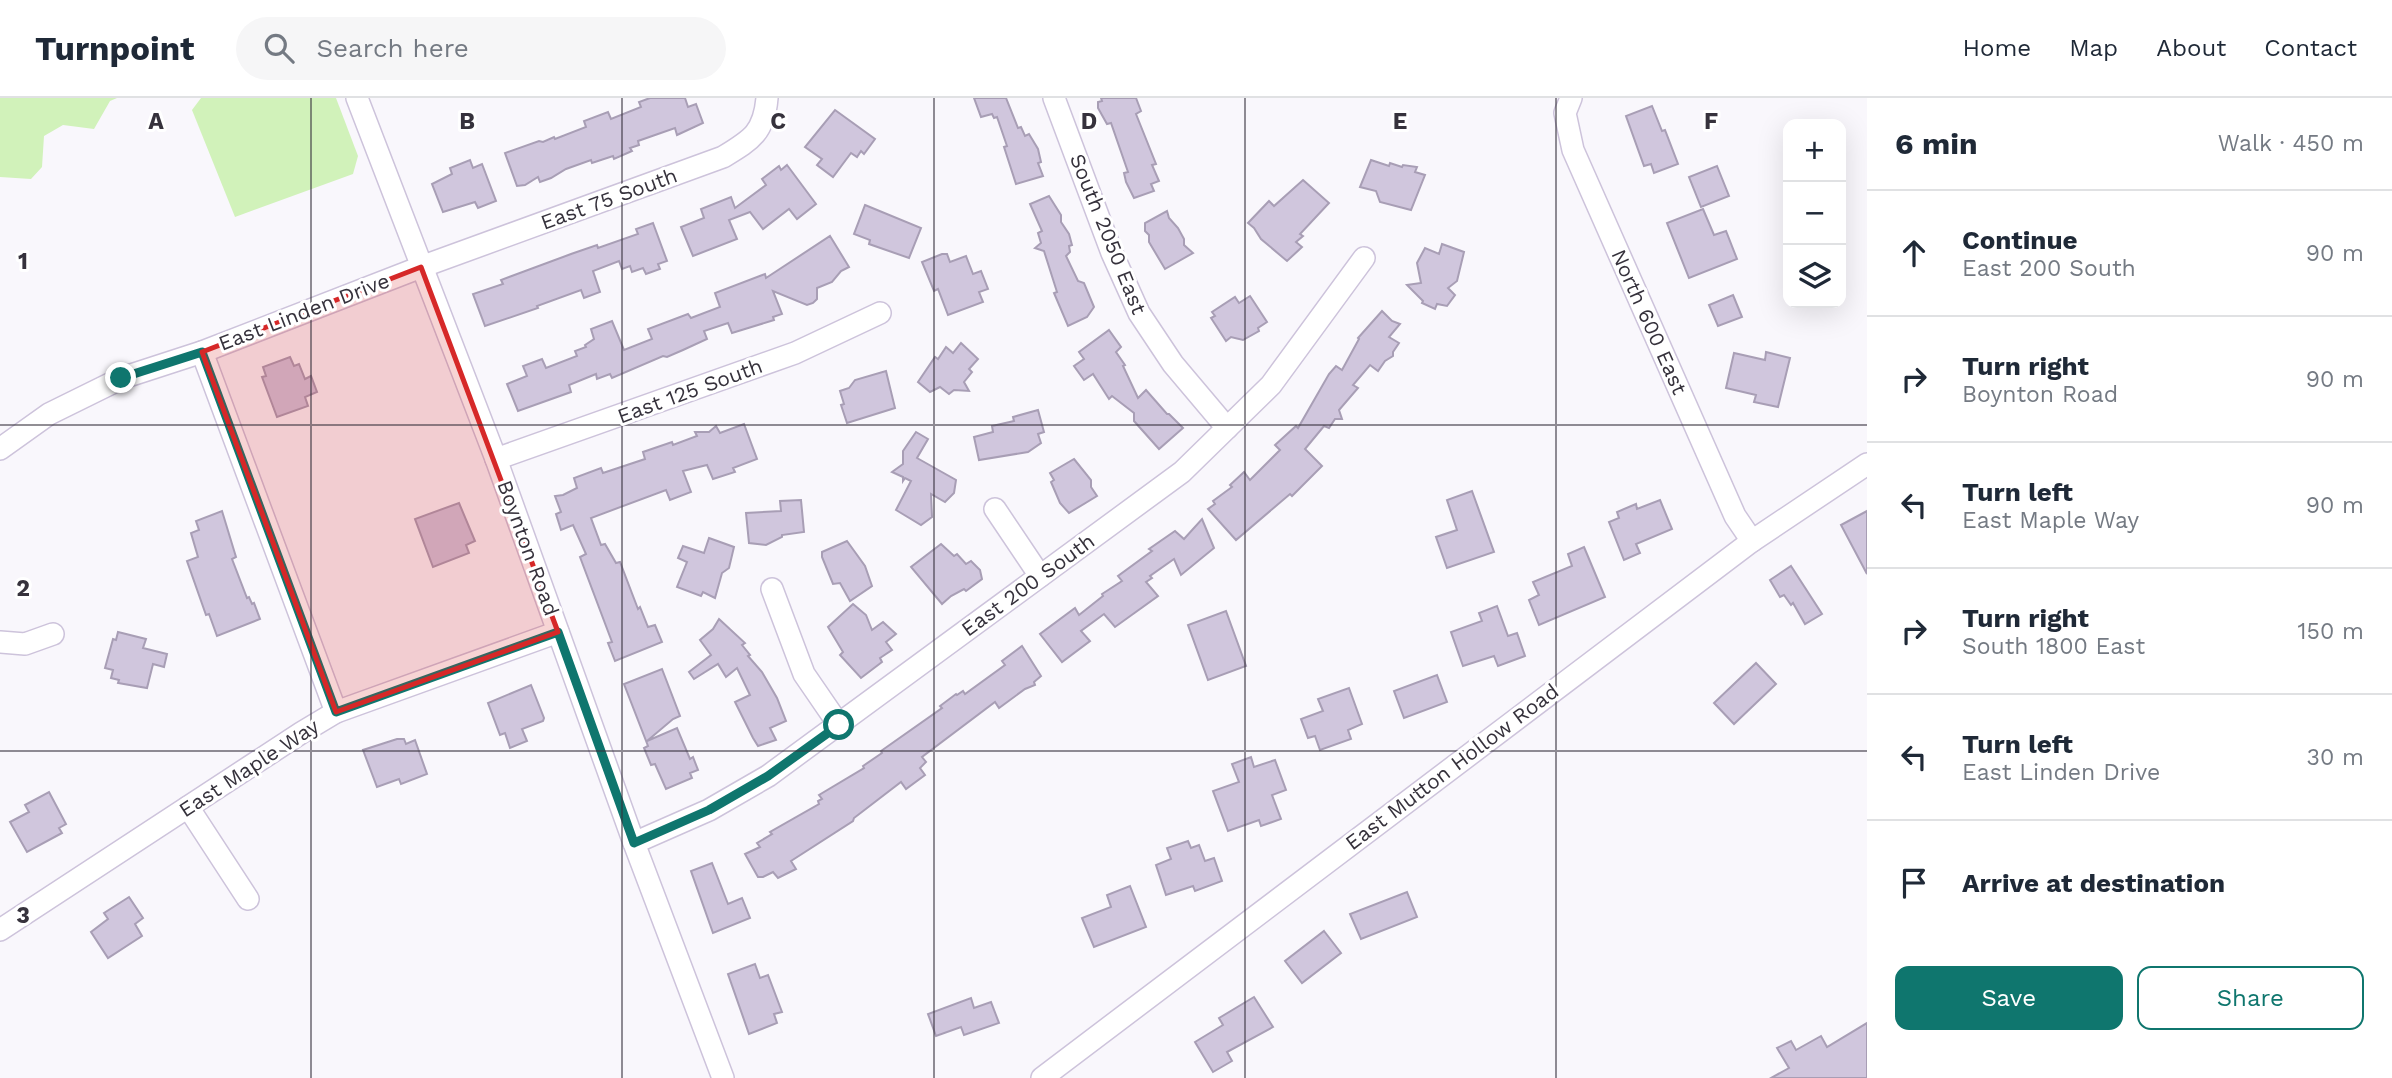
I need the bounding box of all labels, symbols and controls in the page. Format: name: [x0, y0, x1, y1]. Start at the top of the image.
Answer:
search box: [236, 17, 726, 80]
text: Turnpoint: [35, 29, 194, 68]
icon: search: [260, 29, 298, 67]
text: Search here: [316, 33, 469, 63]
text: Home: [1963, 34, 2031, 62]
text: Map: [2069, 34, 2118, 62]
text: About: [2156, 34, 2226, 62]
text: Contact: [2264, 34, 2357, 62]
text: A: [148, 108, 164, 135]
text: B: [459, 108, 475, 135]
text: C: [770, 108, 786, 135]
text: D: [1081, 108, 1097, 135]
text: E: [1393, 108, 1407, 135]
text: F: [1704, 108, 1718, 135]
map controls: [1783, 119, 1846, 308]
button: +: [1783, 119, 1846, 182]
text: 6 min: [1895, 126, 1978, 161]
text: Walk · 450 m: [2218, 130, 2364, 157]
street label: South 2050 East: [1065, 150, 1152, 318]
street label: East 75 South: [537, 162, 681, 235]
button: −: [1783, 182, 1846, 245]
text: Continue: [1962, 225, 2078, 255]
icon: ahead: [1895, 234, 1933, 272]
text: 90 m: [2306, 240, 2364, 267]
street label: North 600 East: [1606, 245, 1693, 398]
button: layers: [1783, 245, 1846, 308]
text: 1: [18, 248, 28, 275]
text: East 200 South: [1962, 255, 2136, 282]
street label: East Linden Drive: [215, 267, 393, 356]
text: Turn right: [1962, 351, 2089, 381]
street label: East 125 South: [614, 353, 766, 428]
icon: right: [1895, 360, 1933, 398]
route end: [105, 362, 136, 393]
text: 90 m: [2306, 366, 2364, 393]
text: Boynton Road: [1962, 381, 2118, 408]
street label: Boynton Road: [492, 477, 565, 619]
text: Turn left: [1962, 477, 2073, 507]
icon: left: [1895, 486, 1933, 524]
text: 90 m: [2306, 492, 2364, 519]
text: East Maple Way: [1962, 507, 2139, 534]
street label: East 200 South: [956, 528, 1099, 641]
text: 2: [16, 575, 30, 602]
text: Turn right: [1962, 603, 2089, 633]
icon: right: [1895, 612, 1933, 650]
text: 150 m: [2298, 618, 2364, 645]
text: South 1800 East: [1962, 633, 2145, 660]
street label: East Mutton Hollow Road: [1340, 678, 1563, 855]
route start: [823, 709, 854, 740]
street label: East Maple Way: [174, 713, 324, 822]
text: Turn left: [1962, 729, 2073, 759]
icon: left: [1895, 738, 1933, 776]
text: 30 m: [2307, 744, 2364, 771]
text: East Linden Drive: [1962, 759, 2160, 786]
icon: arrive: [1895, 864, 1933, 902]
text: Arrive at destination: [1962, 868, 2225, 898]
text: 3: [16, 902, 30, 929]
button: Save: [1895, 966, 2123, 1030]
button: Share: [2137, 966, 2364, 1030]

